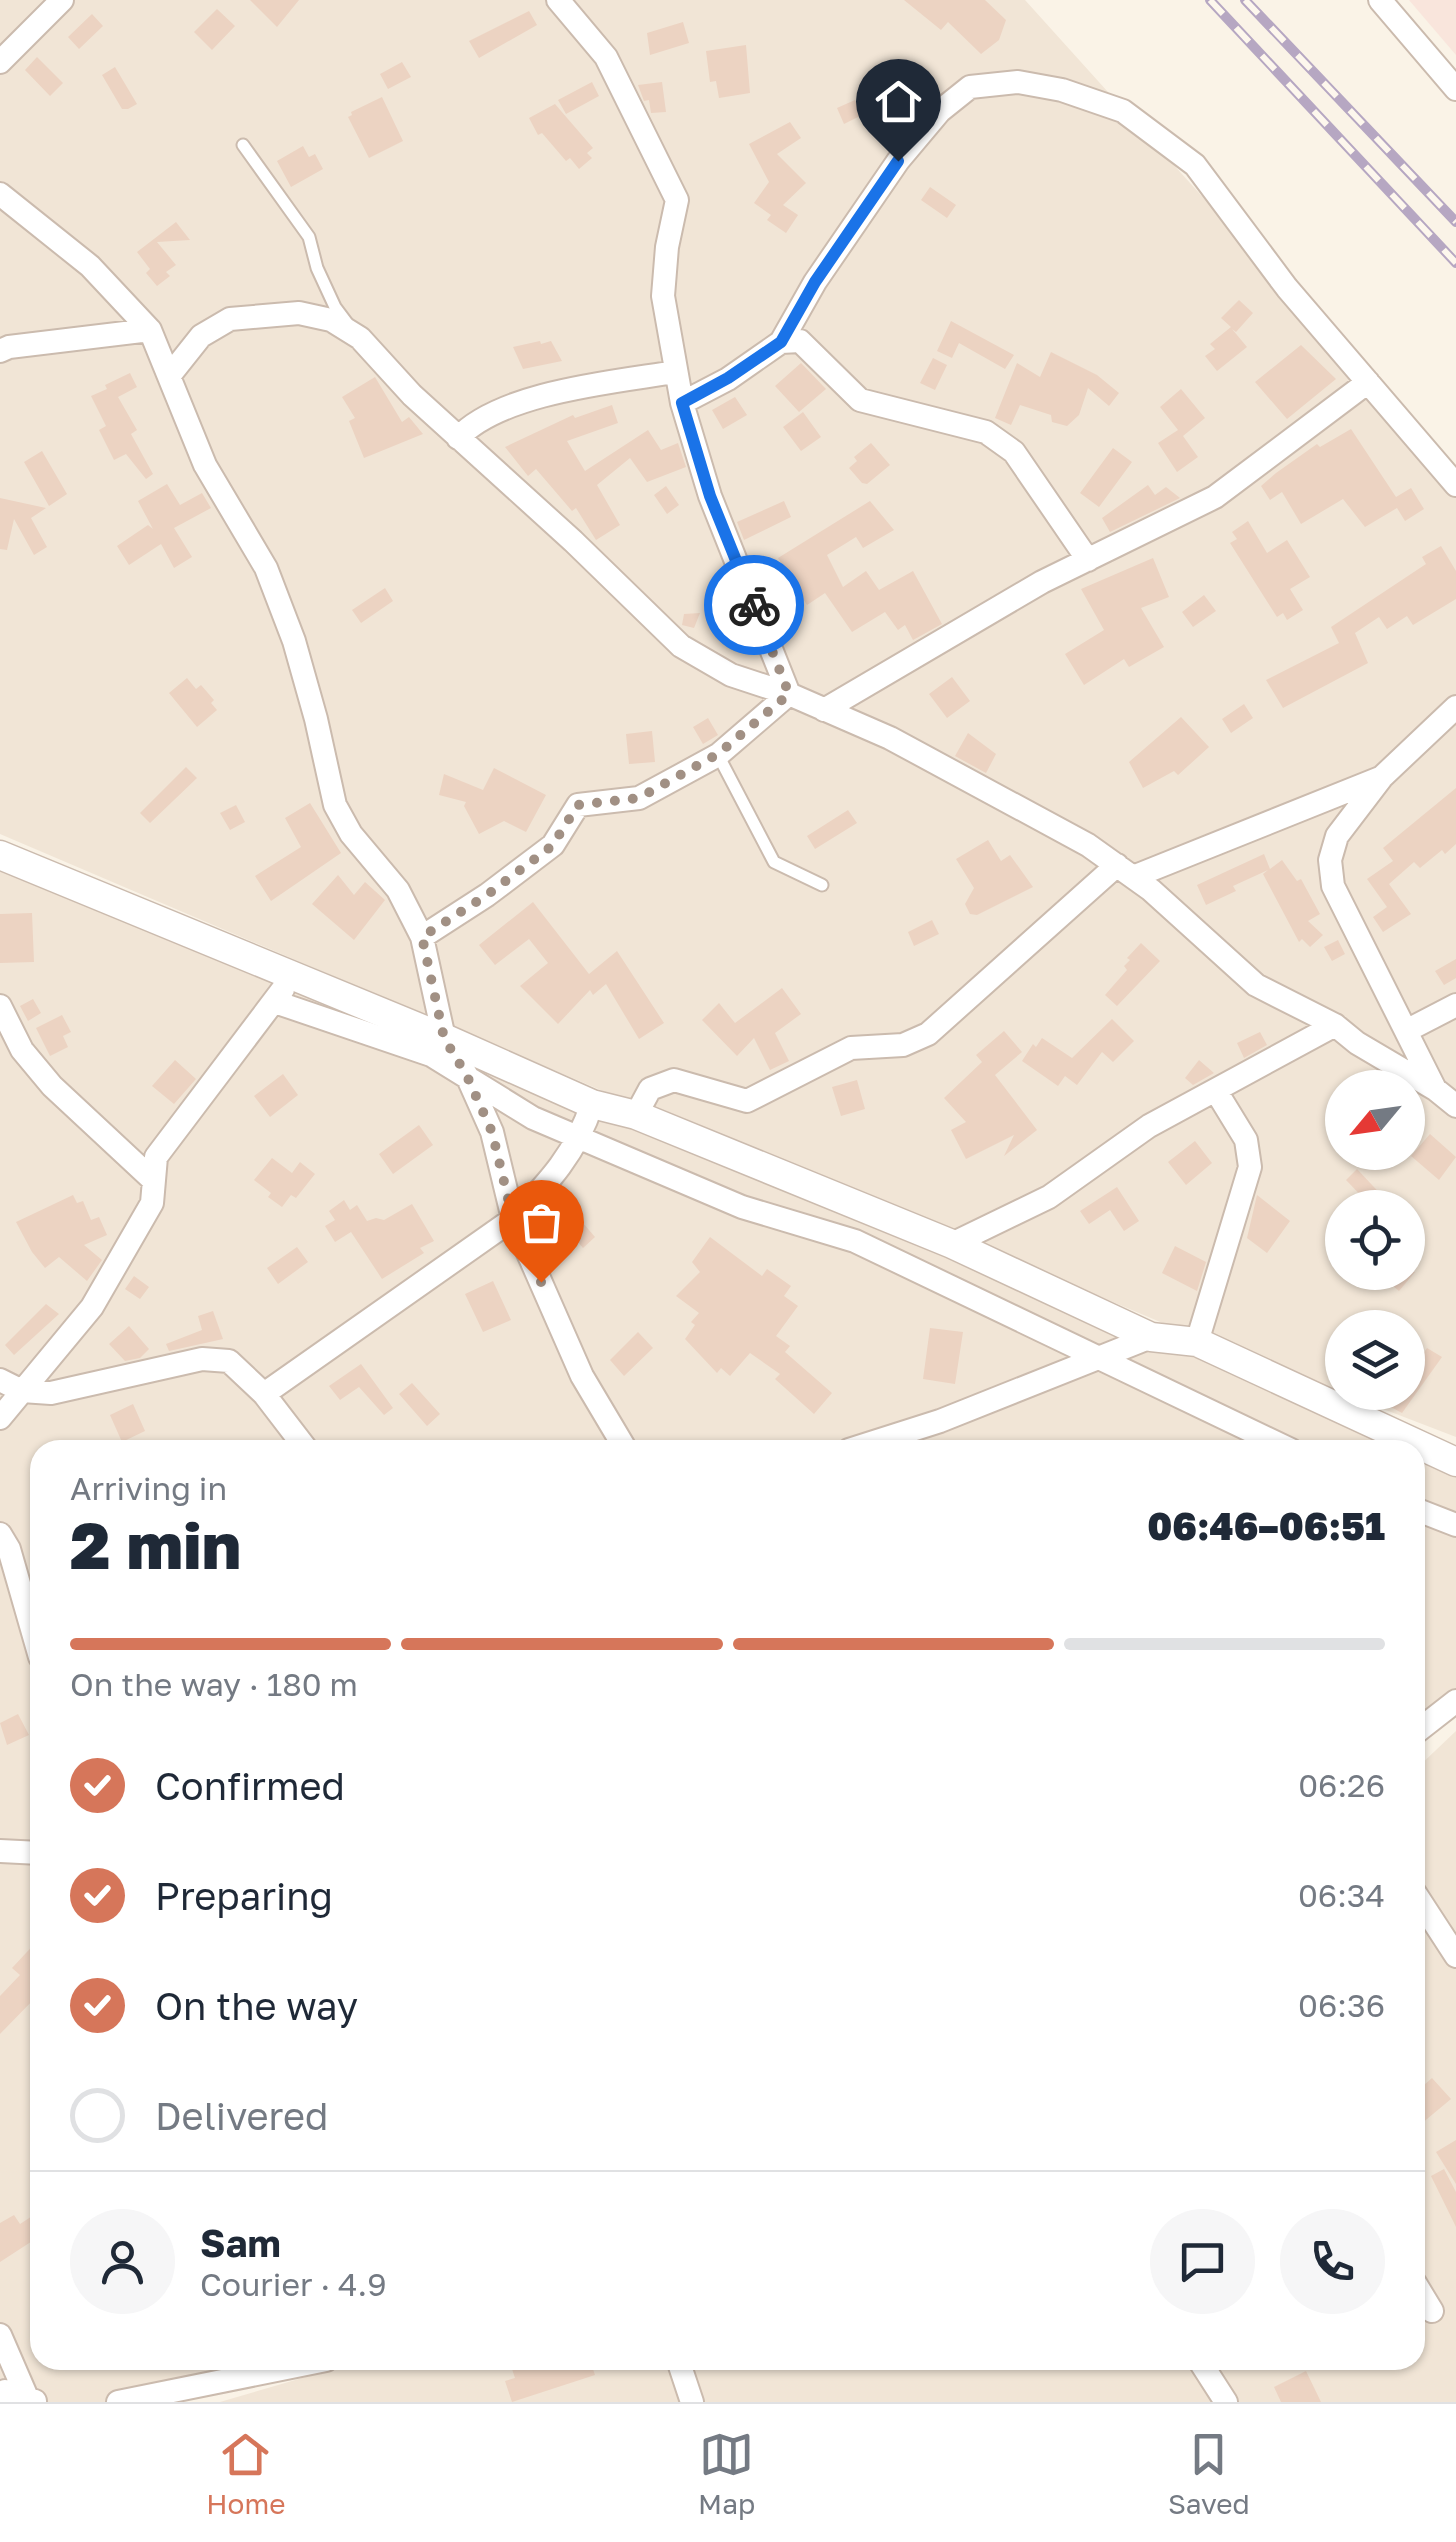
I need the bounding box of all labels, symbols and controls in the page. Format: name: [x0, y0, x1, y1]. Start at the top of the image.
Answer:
pin: [856, 59, 941, 162]
icon: home: [871, 74, 926, 129]
courier: [704, 555, 804, 655]
icon: bike: [727, 578, 782, 633]
north arrow: [1325, 1070, 1425, 1170]
map controls: [1325, 1070, 1425, 1410]
pin: [499, 1180, 584, 1283]
button: locate: [1325, 1190, 1425, 1290]
icon: bag: [514, 1195, 569, 1250]
button: layers: [1325, 1310, 1425, 1410]
text: Arriving in: [70, 1469, 227, 1507]
text: 06:46–06:51: [1147, 1503, 1385, 1548]
text: 2 min: [70, 1505, 241, 1583]
text: On the way · 180 m: [70, 1665, 358, 1703]
icon: check: [70, 1758, 125, 1813]
text: Confirmed: [155, 1763, 345, 1808]
text: 06:26: [1298, 1766, 1385, 1804]
icon: check: [70, 1868, 125, 1923]
text: Preparing: [155, 1873, 333, 1918]
text: 06:34: [1298, 1876, 1385, 1914]
icon: check: [70, 1978, 125, 2033]
text: On the way: [155, 1983, 358, 2028]
text: 06:36: [1298, 1986, 1385, 2024]
text: Delivered: [155, 2093, 328, 2138]
button: person: [70, 2209, 175, 2314]
button: chat: [1150, 2209, 1255, 2314]
button: phone: [1280, 2209, 1385, 2314]
text: Sam: [200, 2220, 281, 2265]
text: Courier · 4.9: [200, 2265, 387, 2303]
tab: Home: [206, 2427, 285, 2520]
tab: Map: [698, 2427, 755, 2520]
tab: Saved: [1168, 2427, 1250, 2520]

